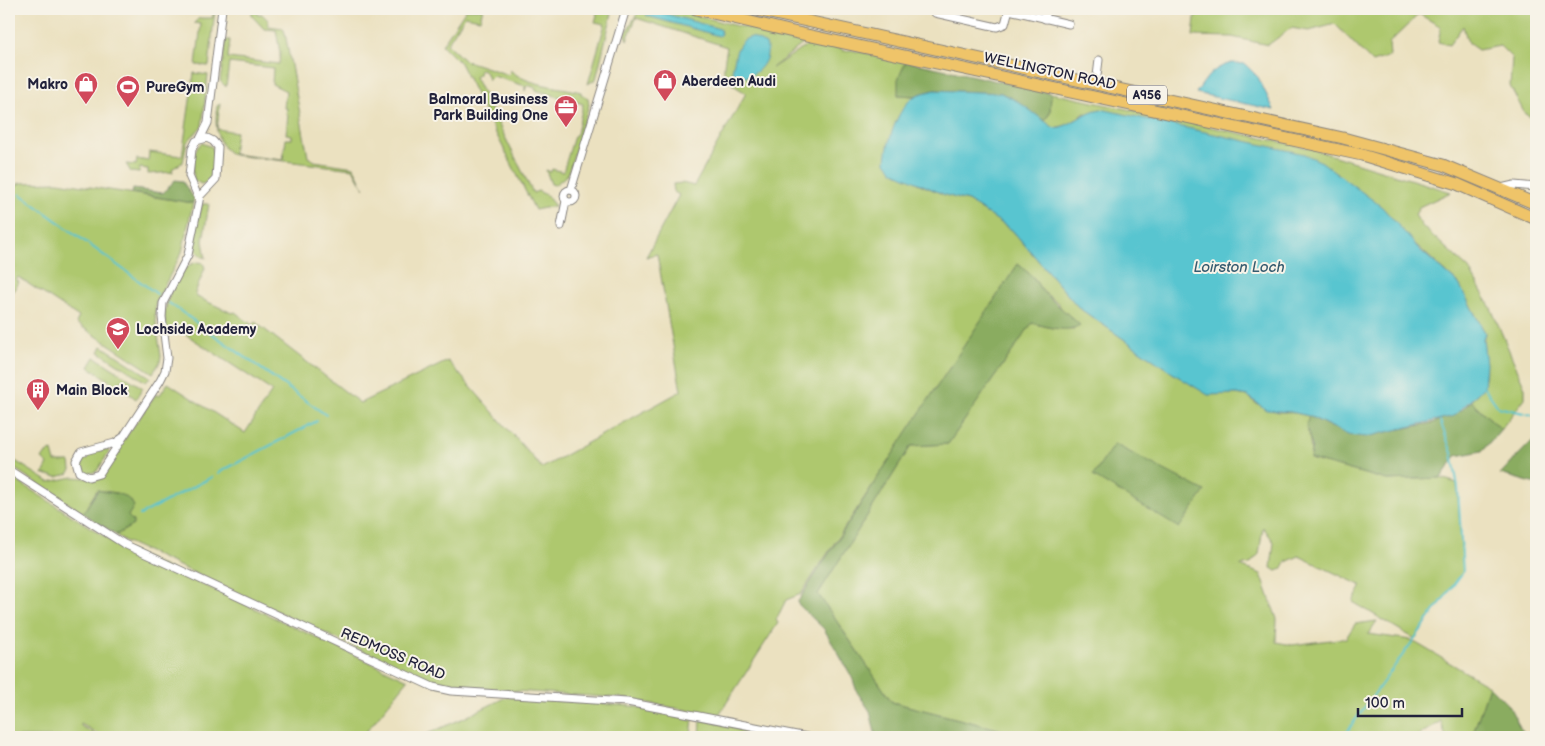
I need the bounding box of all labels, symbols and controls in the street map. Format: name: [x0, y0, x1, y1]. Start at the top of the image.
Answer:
street label: WELLINGTON ROAD: [983, 49, 1117, 93]
shop icon: Aberdeen Audi: [652, 68, 678, 102]
shop icon: Makro: [73, 71, 99, 105]
place label: Aberdeen Audi: [681, 73, 776, 90]
sports icon: PureGym: [115, 74, 141, 108]
place label: Makro: [27, 76, 68, 93]
place label: PureGym: [146, 79, 205, 96]
road number: A956: [1127, 86, 1167, 104]
place label: Balmoral Business Park Building One: [428, 91, 548, 124]
office icon: Balmoral Business Park Building One: [553, 94, 579, 128]
water label: Loirston Loch: [1193, 258, 1285, 277]
school or university icon: Lochside Academy: [105, 316, 131, 350]
place label: Lochside Academy: [136, 321, 257, 338]
building icon: Main Block: [25, 377, 51, 411]
place label: Main Block: [56, 382, 128, 399]
street label: REDMOSS ROAD: [338, 624, 448, 684]
scale bar: [1358, 686, 1461, 718]
text: 100 m: [1365, 694, 1405, 713]

